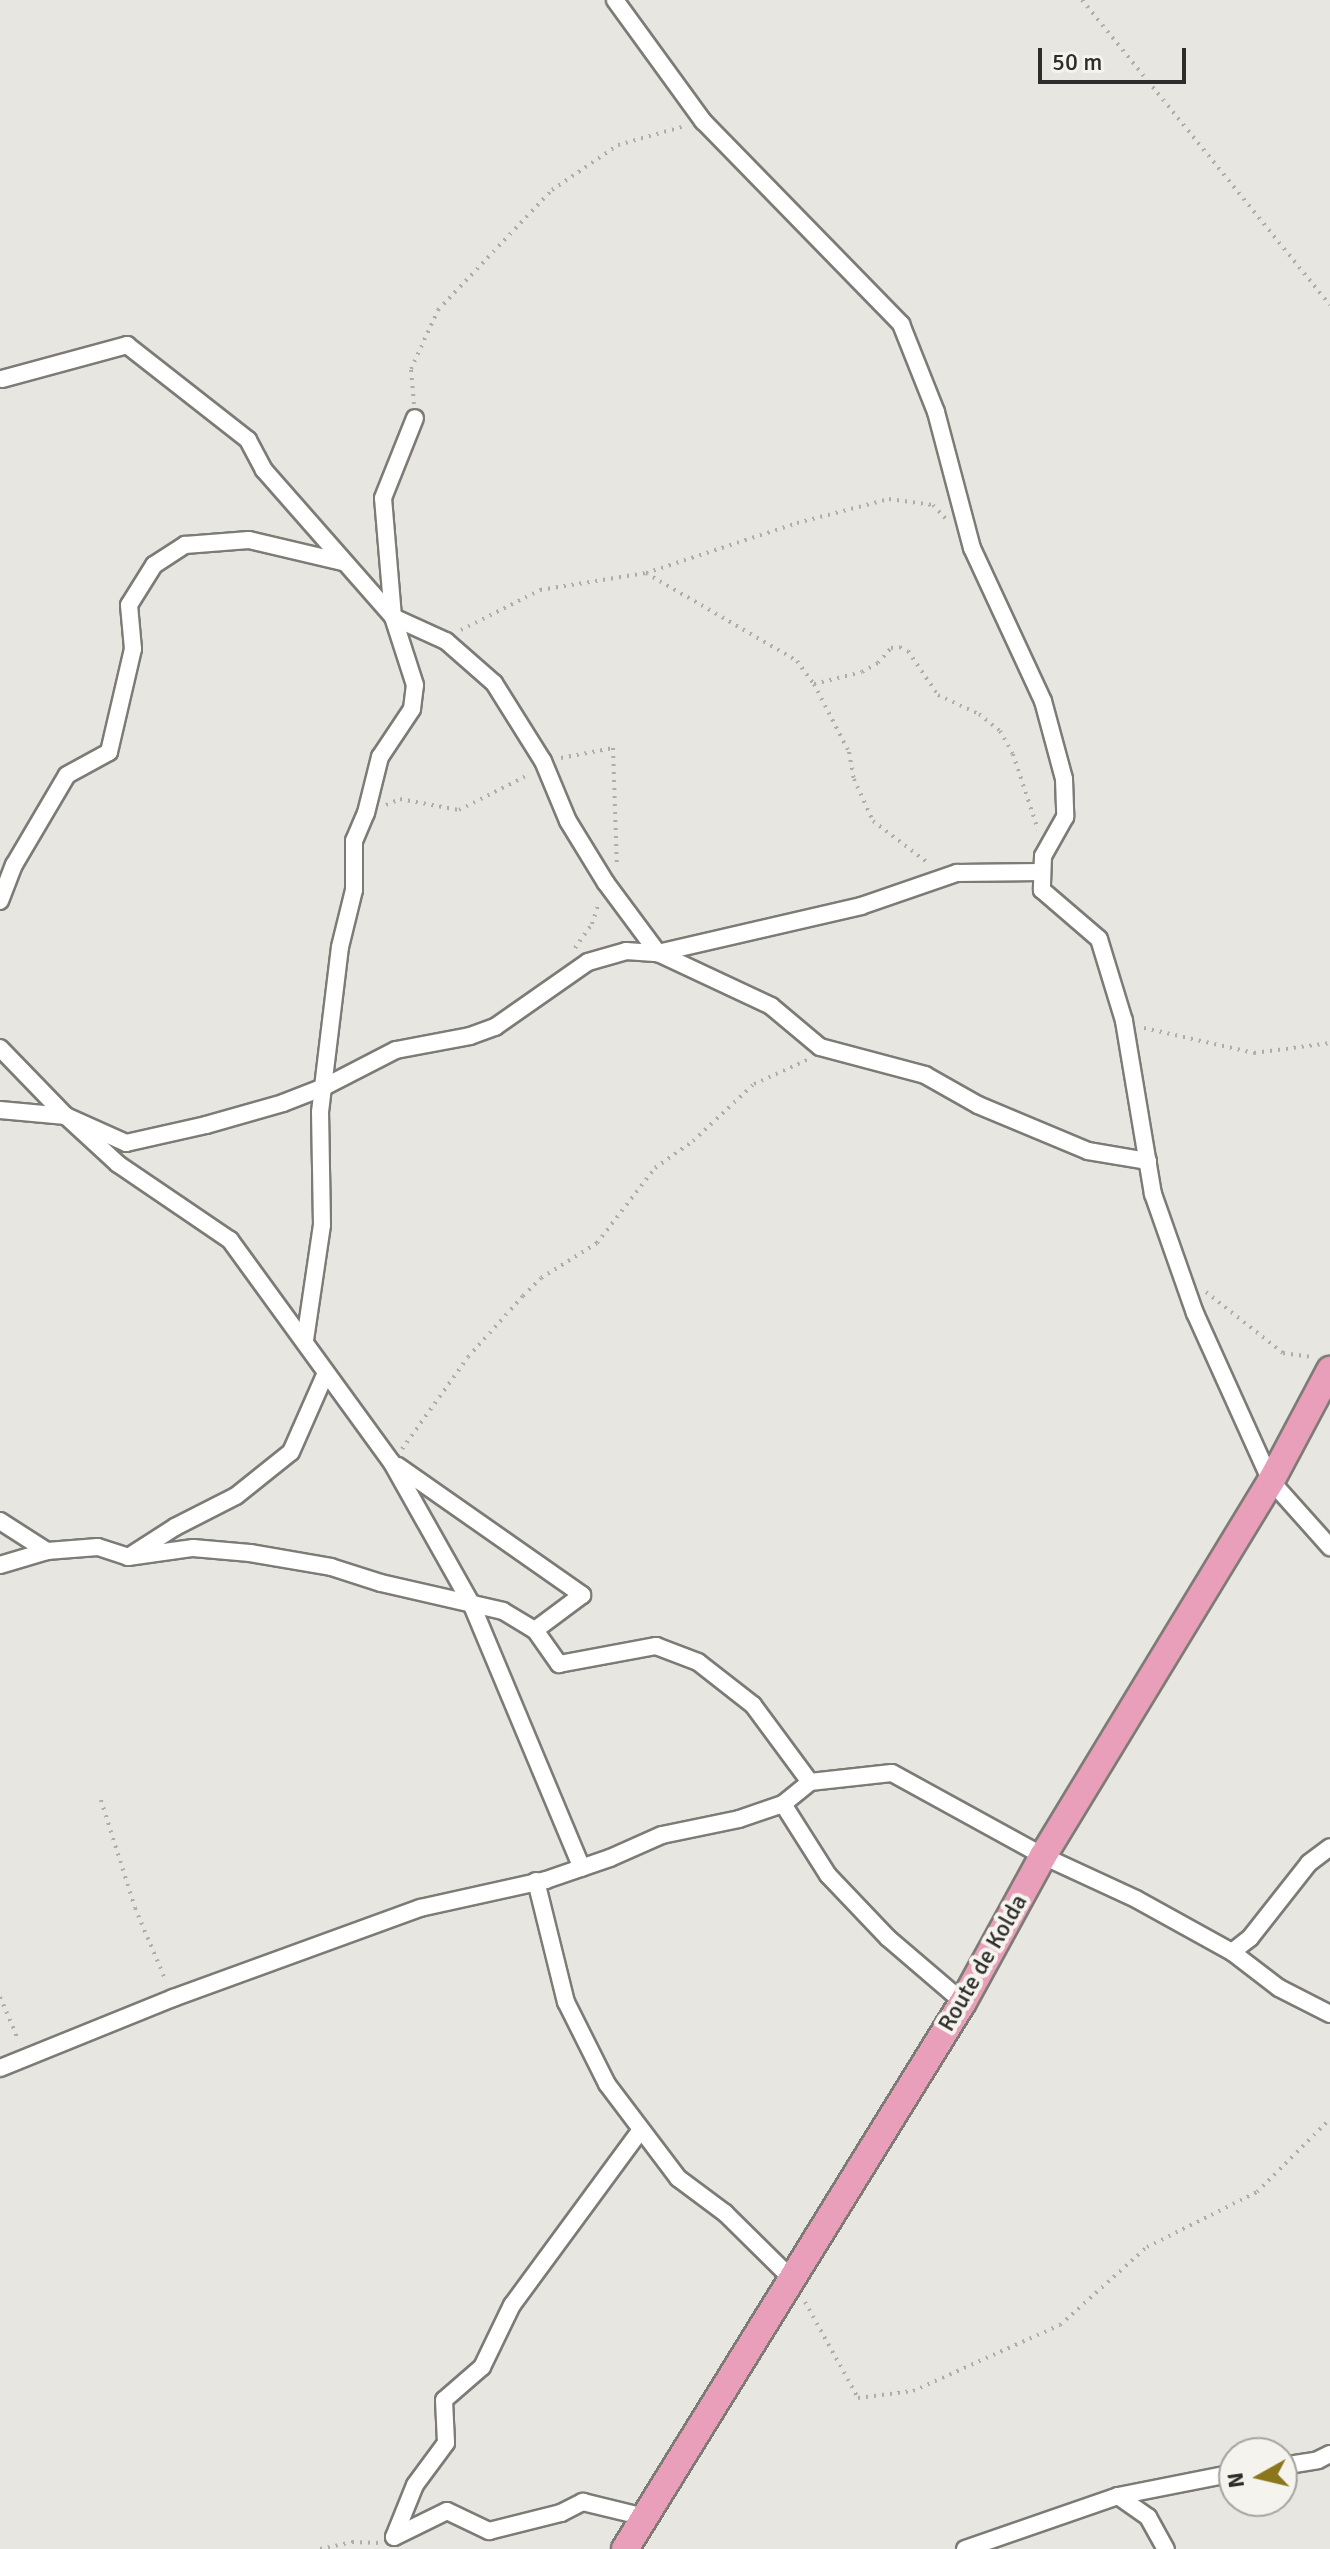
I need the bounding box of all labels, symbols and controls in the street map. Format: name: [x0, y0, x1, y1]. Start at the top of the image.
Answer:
scale bar: [1042, 32, 1190, 82]
text: 50 m: [1052, 47, 1102, 77]
street label: Route de Kolda: [932, 1889, 1034, 2037]
north arrow: [1218, 2437, 1298, 2517]
text: N: [1221, 2471, 1250, 2490]

